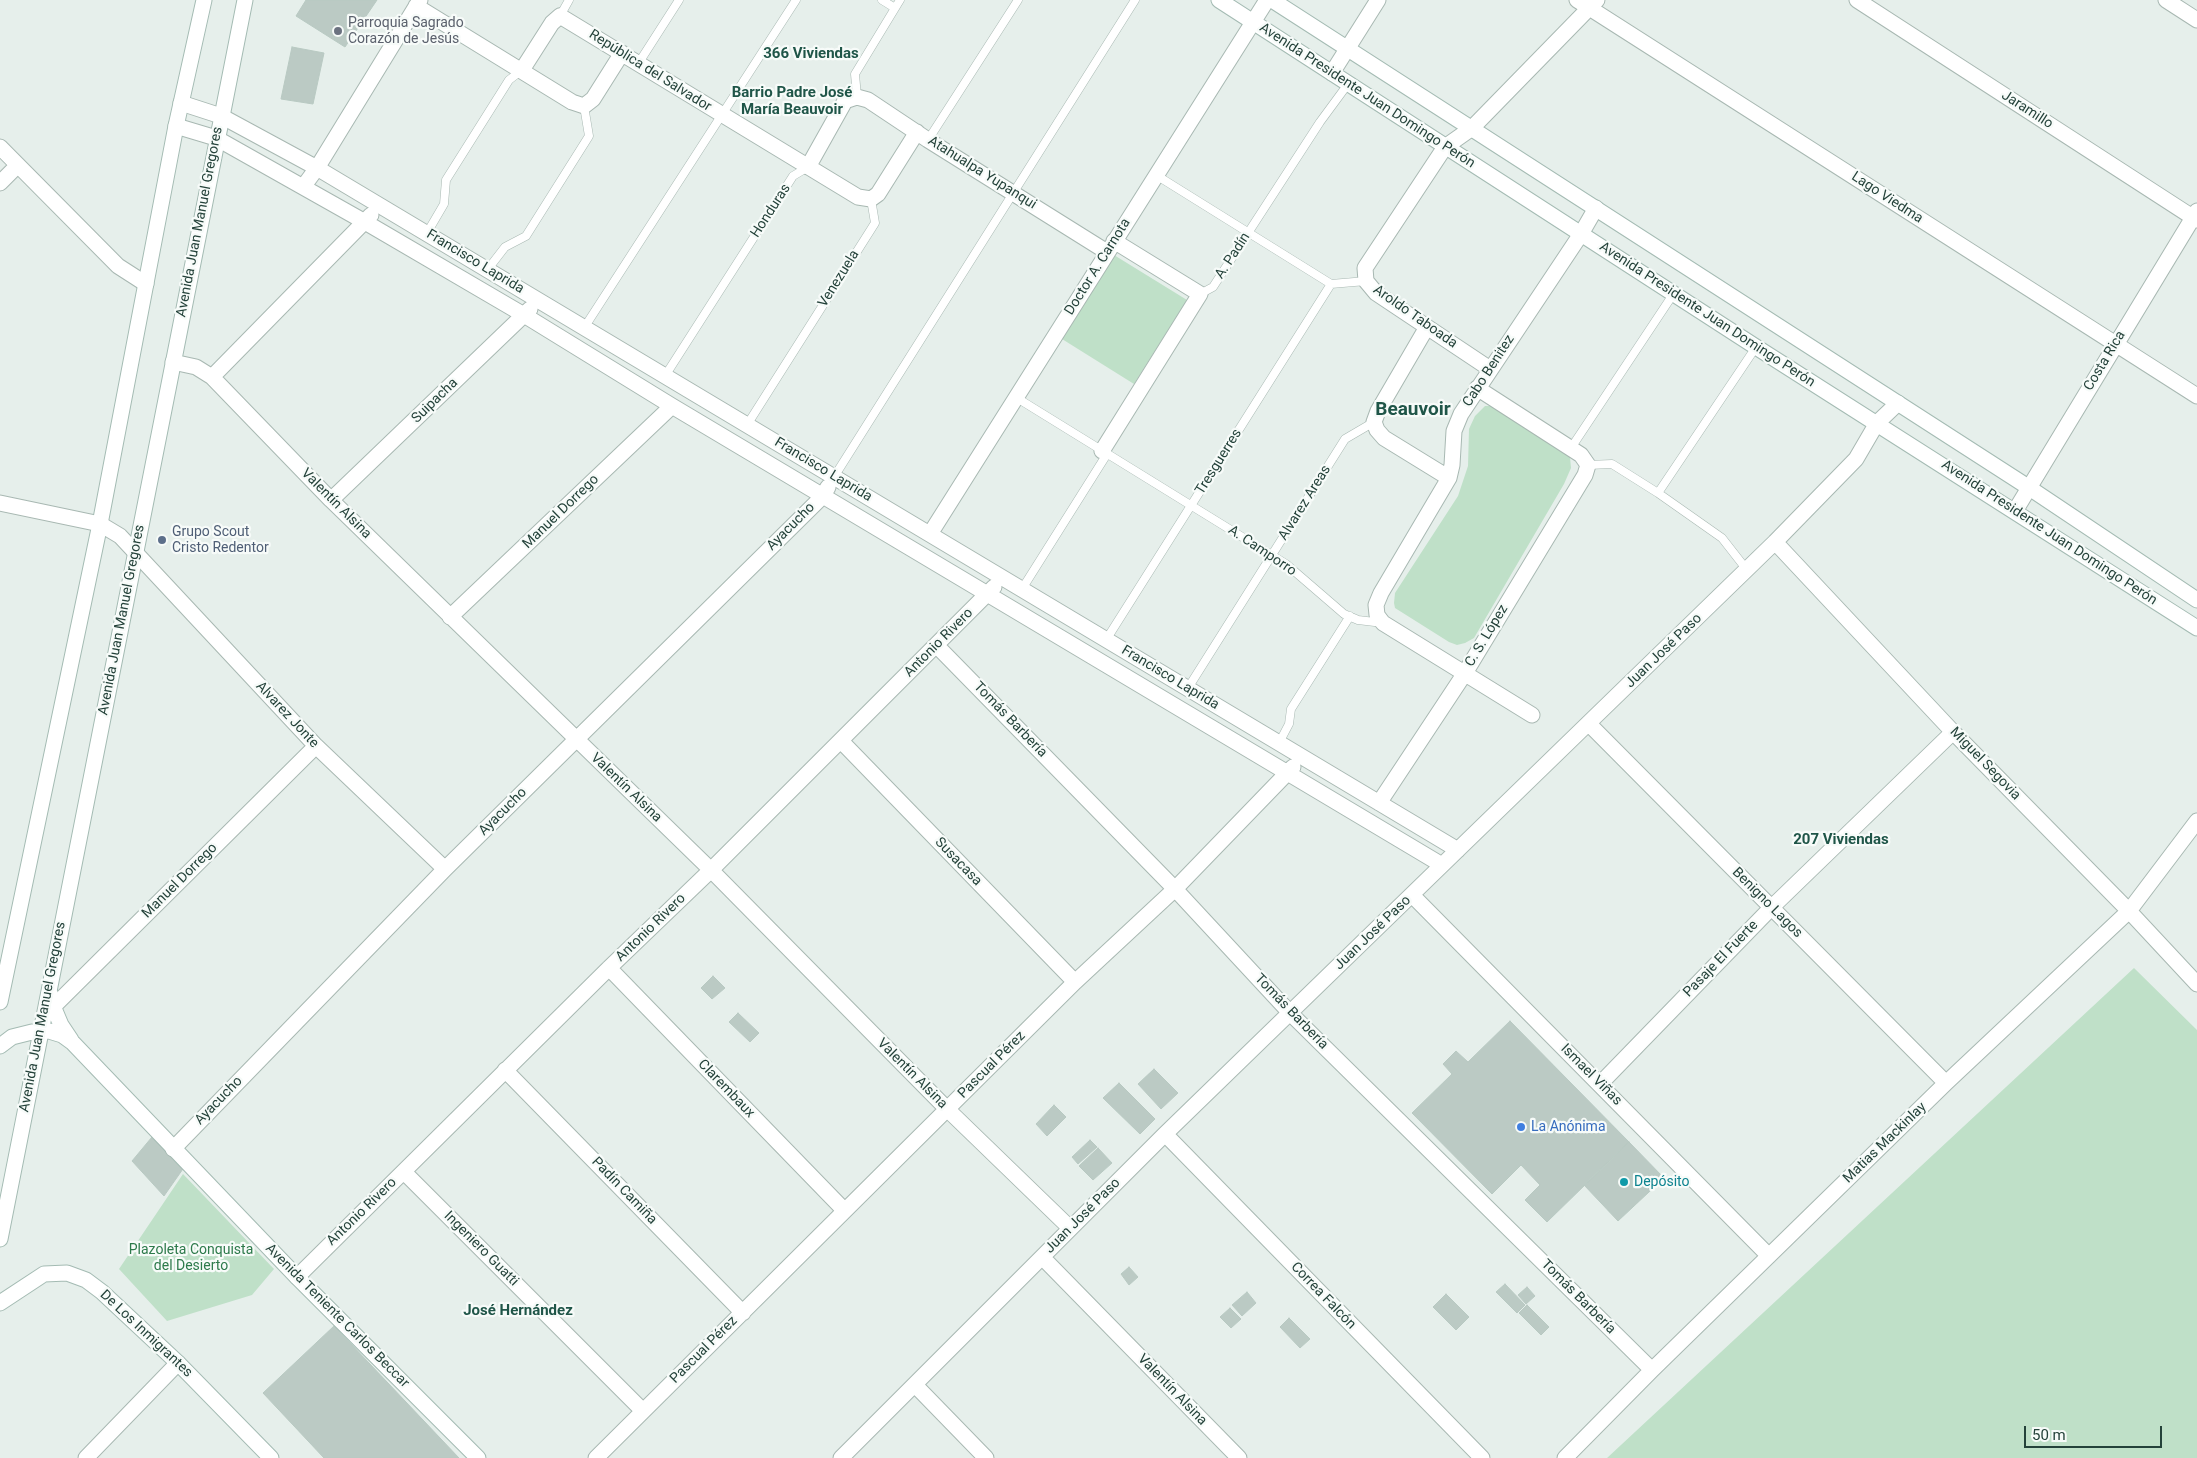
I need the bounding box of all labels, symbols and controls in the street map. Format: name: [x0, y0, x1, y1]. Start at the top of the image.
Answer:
place label: Parroquia Sagrado Corazón de Jesús: [348, 15, 464, 48]
street label: Avenida Presidente Juan Domingo Perón: [1256, 20, 1478, 172]
marker: Parroquia Sagrado Corazón de Jesús: [332, 25, 344, 37]
street label: República del Salvador: [586, 26, 714, 116]
district label: 366 Viviendas: [763, 45, 859, 63]
district label: Barrio Padre José María Beauvoir: [732, 84, 852, 119]
street label: Jaramillo: [1998, 87, 2056, 133]
street label: Avenida Juan Manuel Gregores: [173, 125, 227, 319]
street label: Atahualpa Yupanqui: [925, 133, 1039, 213]
street label: Lago Viedma: [1848, 169, 1926, 227]
street label: Honduras: [747, 181, 795, 241]
street label: Doctor A. Carnota: [1062, 216, 1134, 318]
street label: Francisco Laprida: [423, 226, 527, 298]
street label: A. Padín: [1212, 230, 1254, 282]
street label: Avenida Presidente Juan Domingo Perón: [1596, 239, 1818, 391]
street label: Venezuela: [815, 247, 863, 311]
street label: Aroldo Taboada: [1370, 282, 1460, 352]
street label: Costa Rica: [2081, 328, 2129, 394]
street label: Cabo Benitez: [1460, 332, 1518, 410]
street label: Suipacha: [408, 375, 462, 427]
district label: Beauvoir: [1375, 399, 1451, 421]
street label: Tresguerres: [1192, 426, 1246, 498]
street label: Francisco Laprida: [771, 434, 875, 506]
street label: Avenida Presidente Juan Domingo Perón: [1938, 457, 2160, 609]
street label: Alvarez Areas: [1275, 462, 1335, 544]
street label: Valentín Alsina: [297, 465, 375, 543]
street label: Manuel Dorrego: [519, 471, 603, 553]
street label: Ayacucho: [763, 499, 819, 555]
street label: A. Camporro: [1225, 522, 1299, 580]
street label: Avenida Juan Manuel Gregores: [95, 523, 149, 717]
place label: Grupo Scout Cristo Redentor: [172, 524, 269, 556]
marker: Grupo Scout Cristo Redentor: [156, 534, 168, 546]
street label: C. S. López: [1462, 602, 1512, 670]
street label: Antonio Rivero: [901, 605, 977, 681]
street label: Juan José Paso: [1622, 610, 1706, 692]
street label: Francisco Laprida: [1118, 642, 1222, 714]
street label: Alvarez Jonte: [252, 678, 322, 752]
street label: Tomás Barbería: [970, 679, 1050, 761]
street label: Miguel Segovia: [1946, 724, 2024, 804]
street label: Valentín Alsina: [587, 750, 665, 826]
street label: Ayacucho: [475, 784, 531, 840]
district label: 207 Viviendas: [1793, 831, 1889, 849]
street label: Susacasa: [931, 834, 985, 890]
street label: Manuel Dorrego: [139, 840, 221, 922]
street label: Benigno Lagos: [1728, 864, 1806, 942]
street label: Antonio Rivero: [613, 890, 689, 966]
street label: Juan José Paso: [1331, 892, 1415, 974]
street label: Pasaje El Fuerte: [1680, 917, 1762, 1001]
street label: Avenida Juan Manuel Gregores: [16, 920, 70, 1114]
street label: Tomás Barbería: [1251, 971, 1331, 1053]
street label: Pascual Pérez: [955, 1028, 1029, 1102]
street label: Valentín Alsina: [873, 1035, 951, 1113]
street label: Ismael Viñas: [1557, 1041, 1625, 1109]
street label: Clarembaux: [694, 1056, 758, 1122]
street label: Ayacucho: [192, 1073, 246, 1129]
street label: Matias Mackinlay: [1840, 1099, 1930, 1187]
place label: La Anónima: [1531, 1119, 1606, 1135]
marker: La Anónima: [1515, 1121, 1527, 1133]
street label: Padín Camiña: [588, 1154, 660, 1228]
street label: Antonio Rivero: [324, 1174, 400, 1250]
place label: Depósito: [1634, 1174, 1690, 1190]
street label: Juan José Paso: [1042, 1175, 1124, 1257]
marker: Depósito: [1618, 1176, 1630, 1188]
street label: Ingeniero Guatti: [440, 1208, 522, 1290]
street label: Avenida Teniente Carlos Beccar: [262, 1241, 412, 1391]
park label: Plazoleta Conquista del Desierto: [129, 1242, 253, 1274]
street label: Tomás Barbería: [1537, 1256, 1619, 1338]
street label: Correa Falcón: [1287, 1259, 1359, 1333]
street label: De Los Inmigrantes: [96, 1287, 196, 1381]
district label: José Hernández: [463, 1302, 573, 1320]
street label: Pascual Pérez: [667, 1313, 741, 1387]
street label: Valentín Alsina: [1134, 1351, 1210, 1429]
scale bar: [2027, 1416, 2164, 1448]
text: 50 m: [2032, 1426, 2066, 1444]

